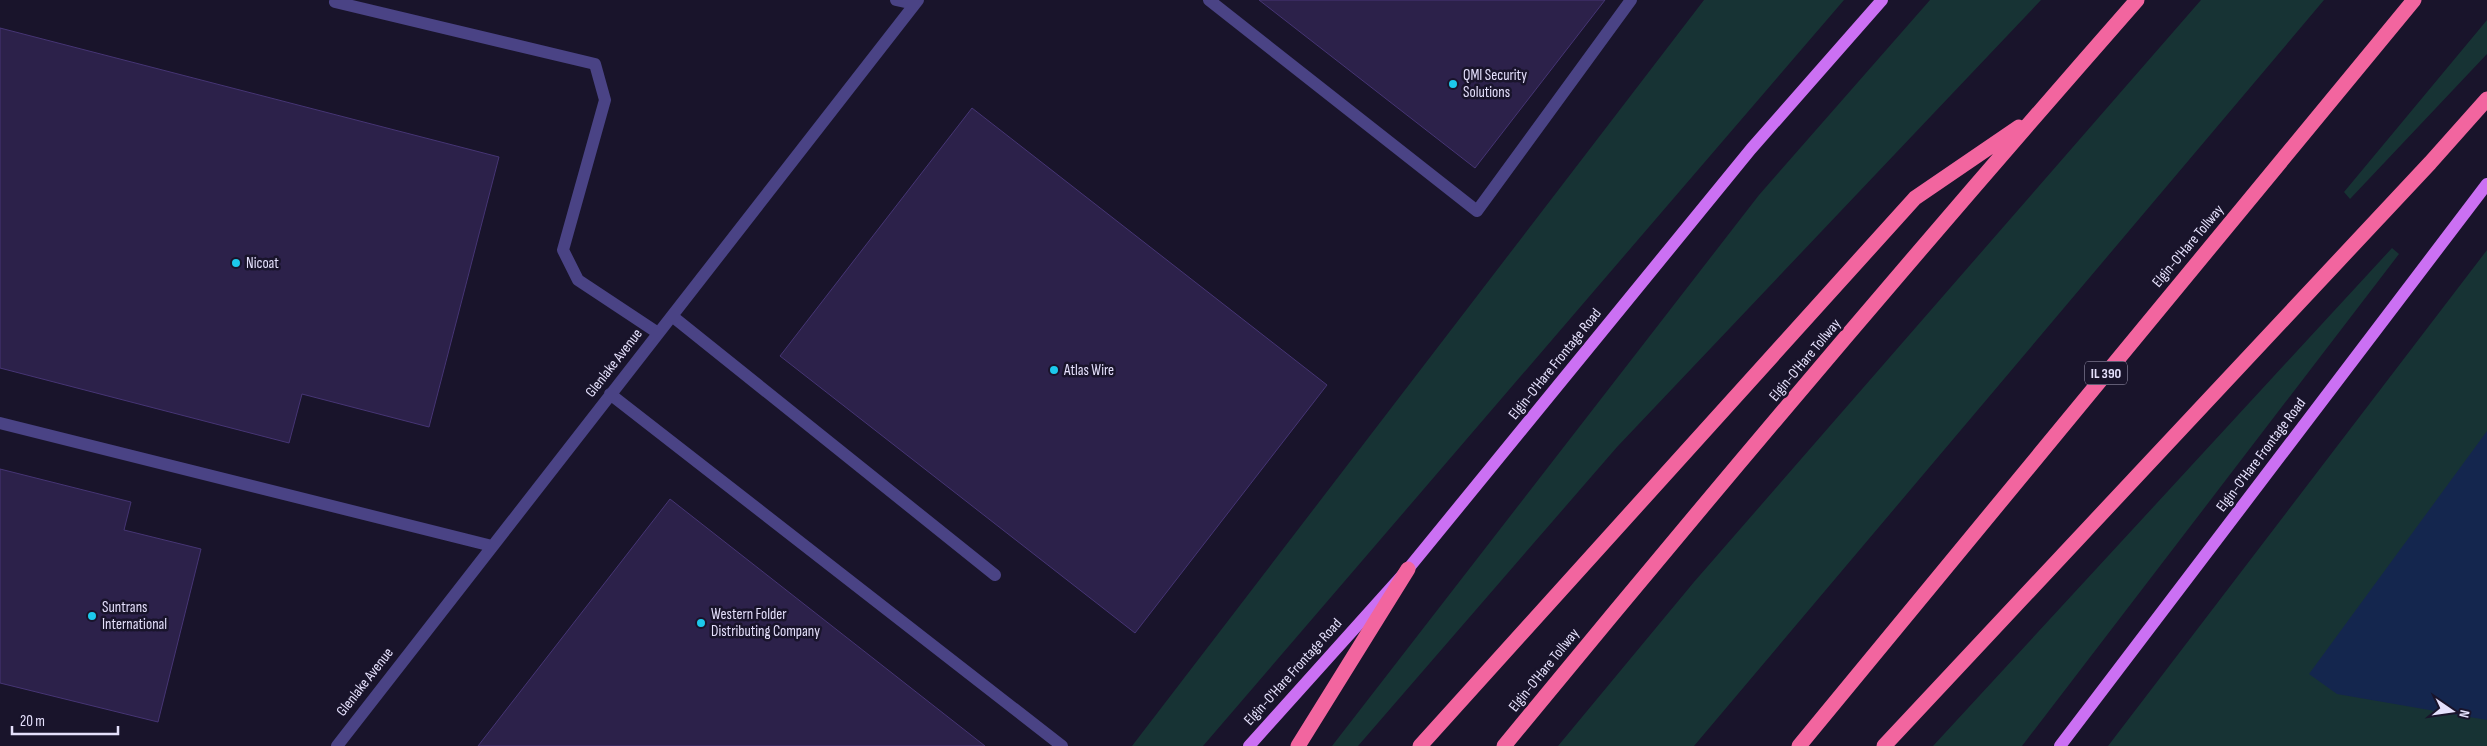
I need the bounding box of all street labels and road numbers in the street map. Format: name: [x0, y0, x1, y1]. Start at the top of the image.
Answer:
street label: Elgin-O'Hare Tollway: [2148, 201, 2228, 291]
street label: Elgin-O'Hare Frontage Road: [1504, 305, 1606, 423]
street label: Elgin-O'Hare Tollway: [1765, 315, 1845, 405]
street label: Glenlake Avenue: [581, 325, 647, 401]
road number: IL 390: [2085, 362, 2127, 384]
street label: Elgin-O'Hare Frontage Road: [2212, 394, 2310, 516]
street label: Elgin-O'Hare Frontage Road: [1240, 615, 1346, 729]
street label: Elgin-O'Hare Tollway: [1505, 624, 1584, 716]
street label: Glenlake Avenue: [332, 644, 398, 720]

